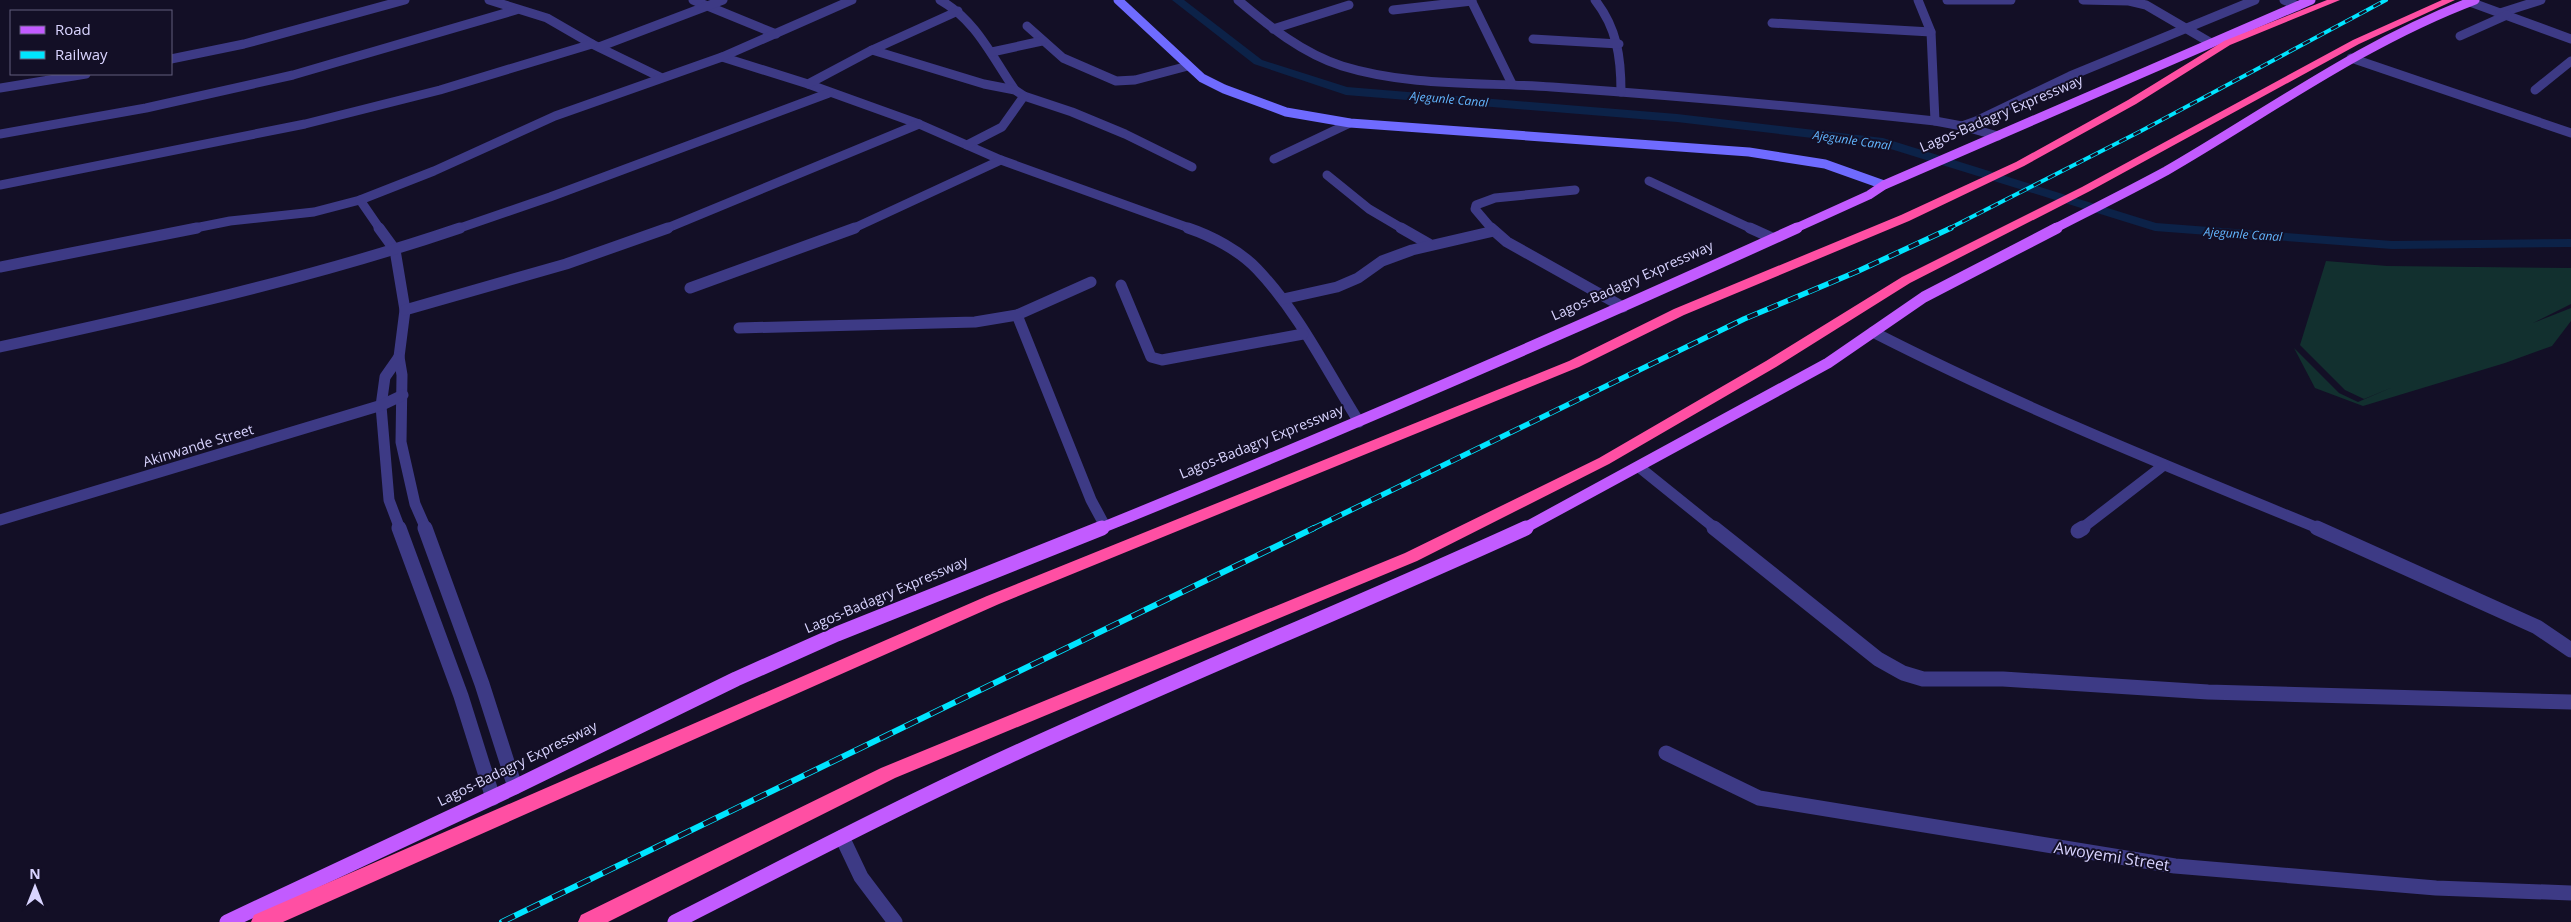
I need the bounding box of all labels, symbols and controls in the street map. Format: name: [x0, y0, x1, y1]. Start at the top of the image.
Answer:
legend: [10, 10, 172, 75]
text: Road: [55, 19, 91, 39]
text: Railway: [55, 44, 108, 64]
street label: Lagos-Badagry Expressway: [1916, 70, 2086, 156]
water label: Ajegunle Canal: [1408, 87, 1490, 111]
water label: Ajegunle Canal: [1811, 126, 1893, 154]
water label: Ajegunle Canal: [2202, 223, 2284, 245]
street label: Lagos-Badagry Expressway: [1548, 235, 1717, 324]
street label: Lagos-Badagry Expressway: [1176, 399, 1347, 483]
street label: Akinwande Street: [140, 419, 256, 471]
street label: Lagos-Badagry Expressway: [801, 551, 971, 637]
street label: Lagos-Badagry Expressway: [434, 716, 601, 810]
street label: Awoyemi Street: [2053, 836, 2172, 876]
north arrow: [10, 862, 60, 912]
text: N: [29, 864, 41, 883]

